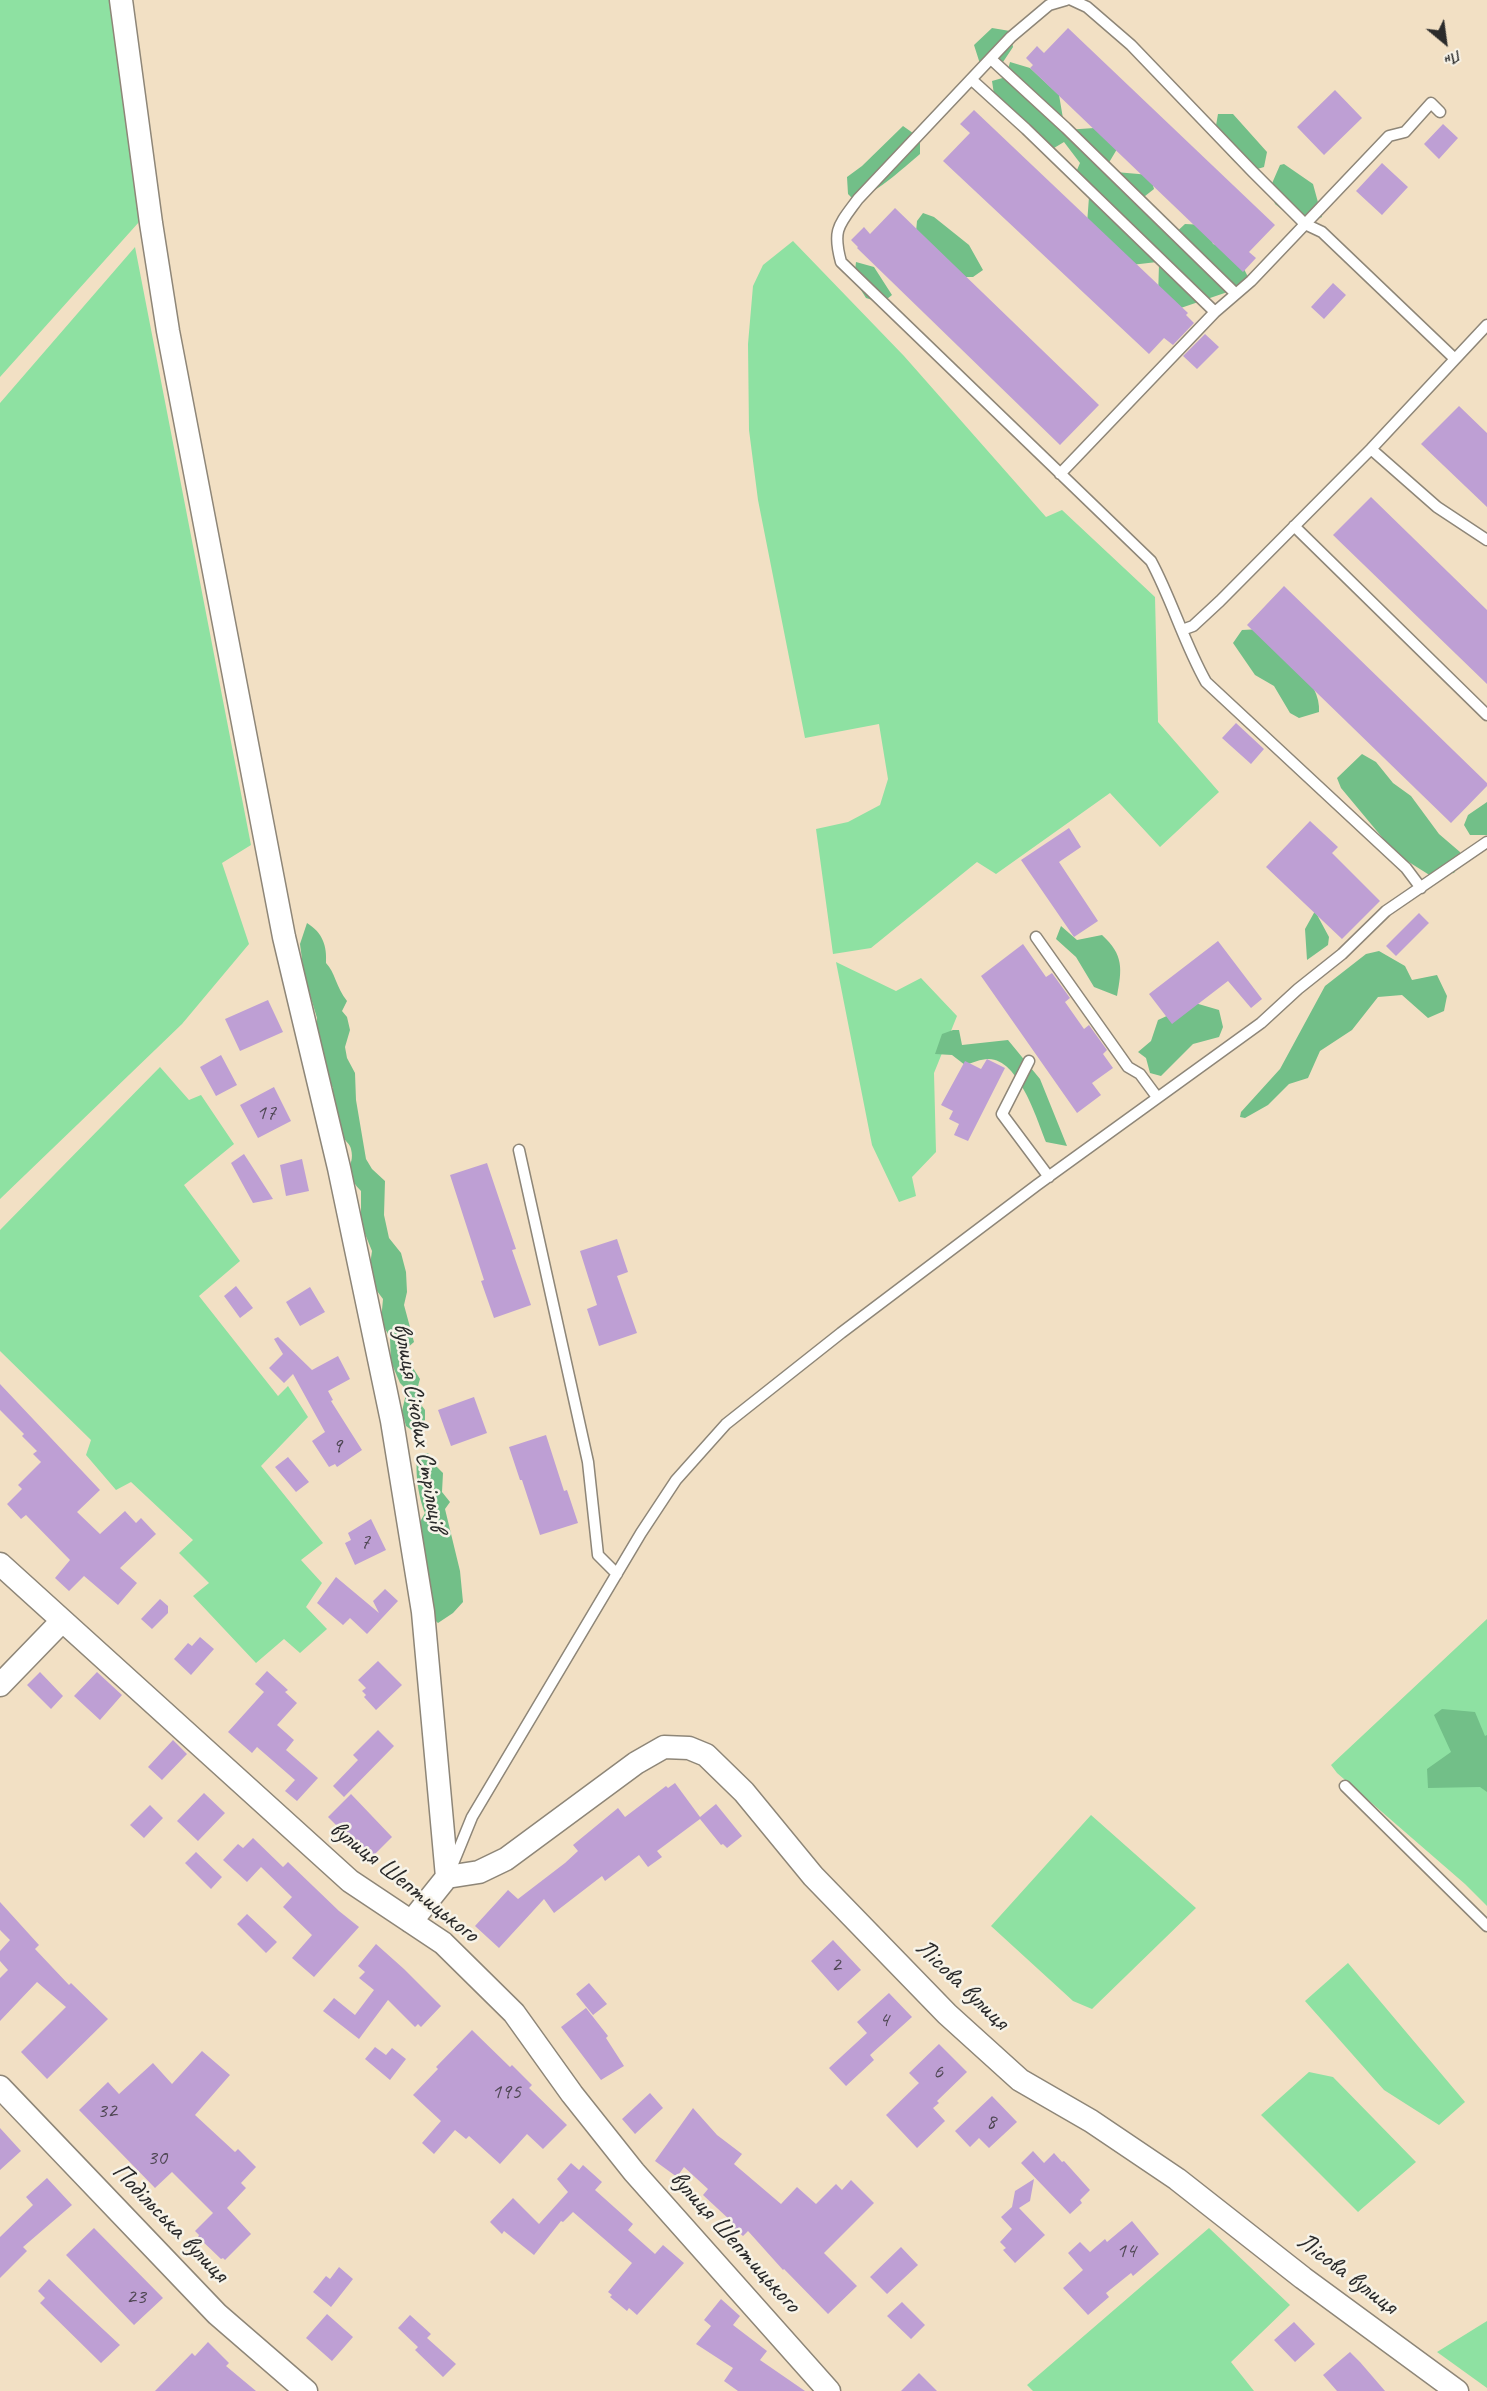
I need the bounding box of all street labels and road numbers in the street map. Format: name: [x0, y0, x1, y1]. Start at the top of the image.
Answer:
street label: вулиця Січових Стрільців: [385, 1321, 453, 1533]
street label: вулиця Шептицького: [323, 1814, 485, 1950]
street label: Лісова вулиця: [909, 1933, 1015, 2037]
street label: Подільська вулиця: [105, 2156, 235, 2290]
street label: вулиця Шептицького: [663, 2164, 807, 2320]
street label: Лісова вулиця: [1290, 2226, 1404, 2322]

